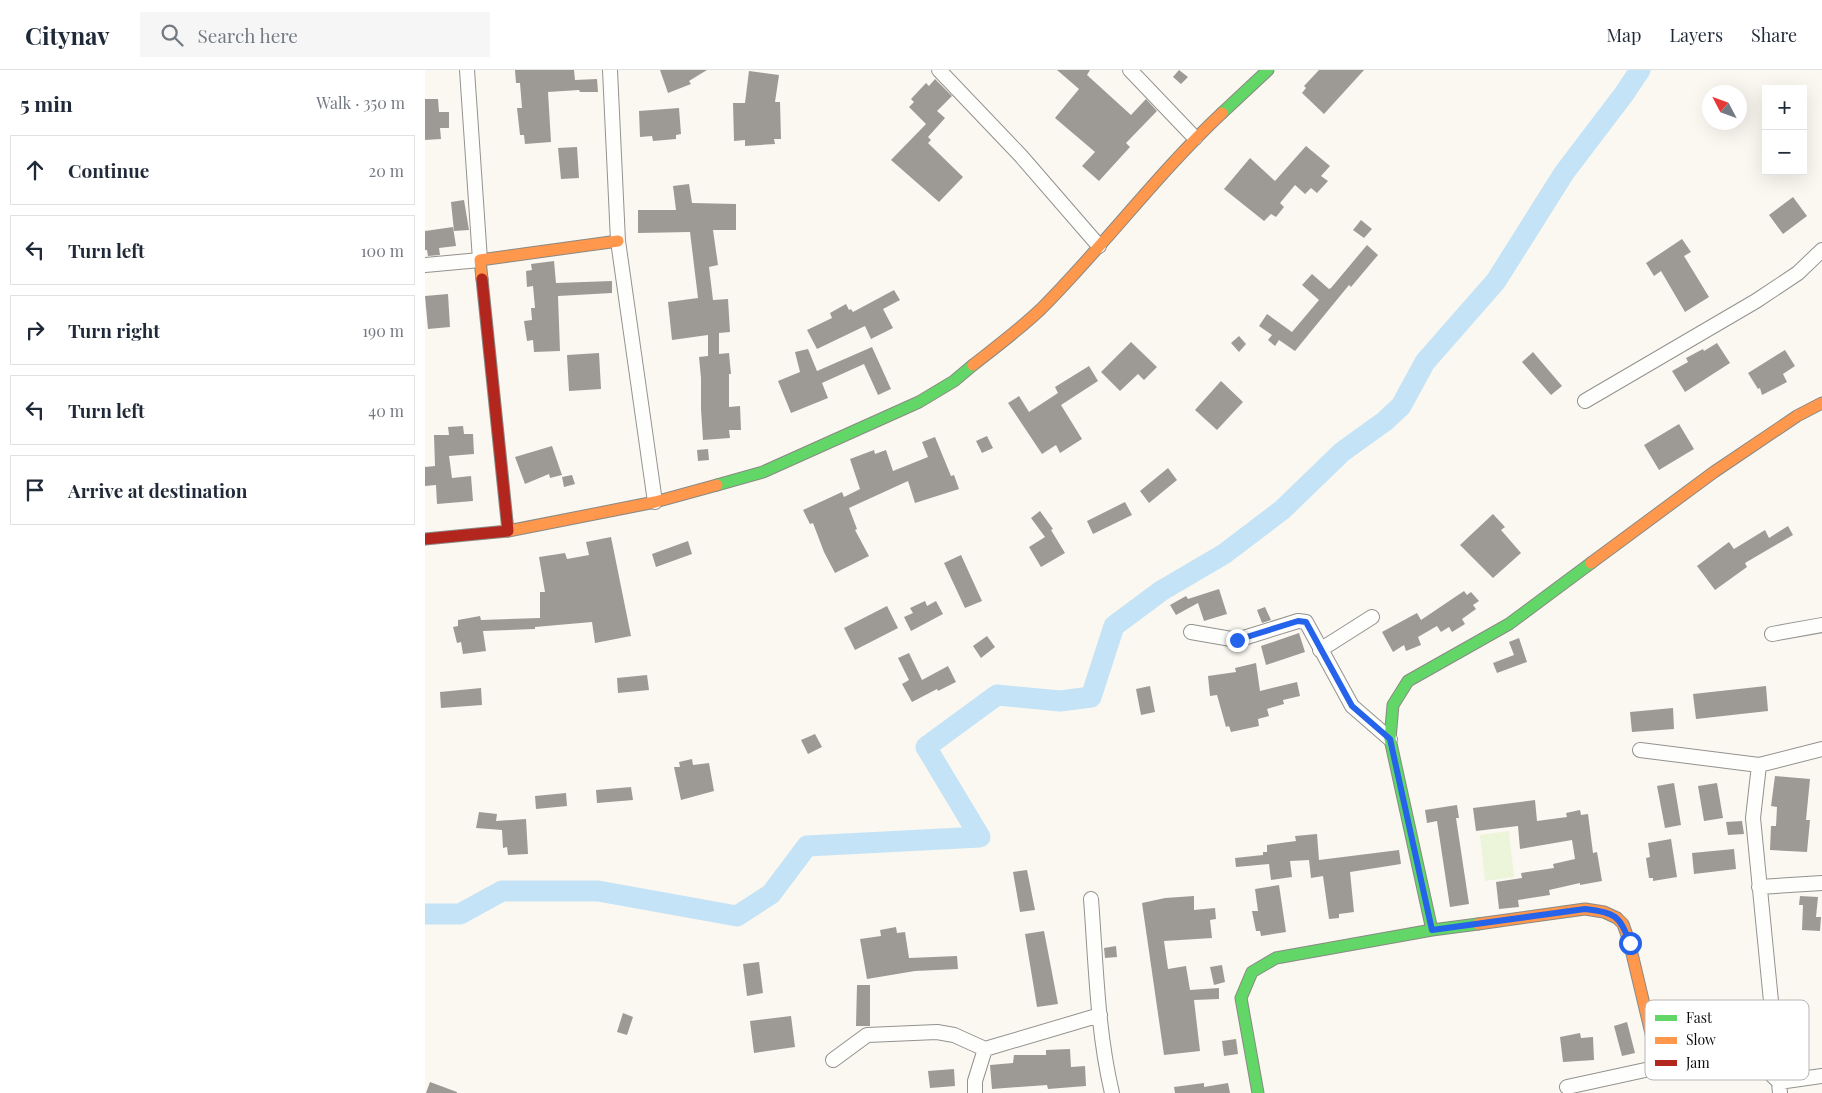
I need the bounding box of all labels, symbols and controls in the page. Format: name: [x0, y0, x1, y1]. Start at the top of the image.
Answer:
search box: [140, 12, 490, 57]
text: Citynav: [25, 19, 110, 51]
icon: search: [158, 21, 186, 49]
text: Search here: [198, 22, 298, 48]
text: Map: [1606, 23, 1641, 47]
text: Layers: [1669, 23, 1723, 47]
text: Share: [1751, 23, 1797, 47]
north arrow: [1702, 85, 1747, 130]
map controls: [1762, 85, 1807, 175]
button: +: [1762, 85, 1807, 130]
text: 5 min: [20, 89, 73, 117]
text: Walk · 350 m: [316, 92, 405, 113]
button: −: [1762, 130, 1807, 175]
icon: ahead: [21, 156, 49, 184]
text: Continue: [68, 157, 149, 183]
text: 20 m: [369, 160, 404, 181]
icon: left: [21, 236, 49, 264]
text: Turn left: [68, 237, 145, 263]
text: 100 m: [361, 240, 404, 261]
icon: right: [21, 316, 49, 344]
text: Turn right: [68, 317, 160, 343]
text: 190 m: [362, 320, 404, 341]
icon: left: [21, 396, 49, 424]
text: Turn left: [68, 397, 145, 423]
text: 40 m: [368, 400, 404, 421]
icon: arrive: [21, 476, 49, 504]
text: Arrive at destination: [68, 477, 248, 503]
route end: [1226, 629, 1249, 652]
route start: [1619, 932, 1642, 955]
legend: [1645, 1000, 1809, 1080]
text: Fast: [1686, 1008, 1713, 1027]
text: Slow: [1686, 1030, 1716, 1049]
text: Jam: [1685, 1053, 1710, 1072]

